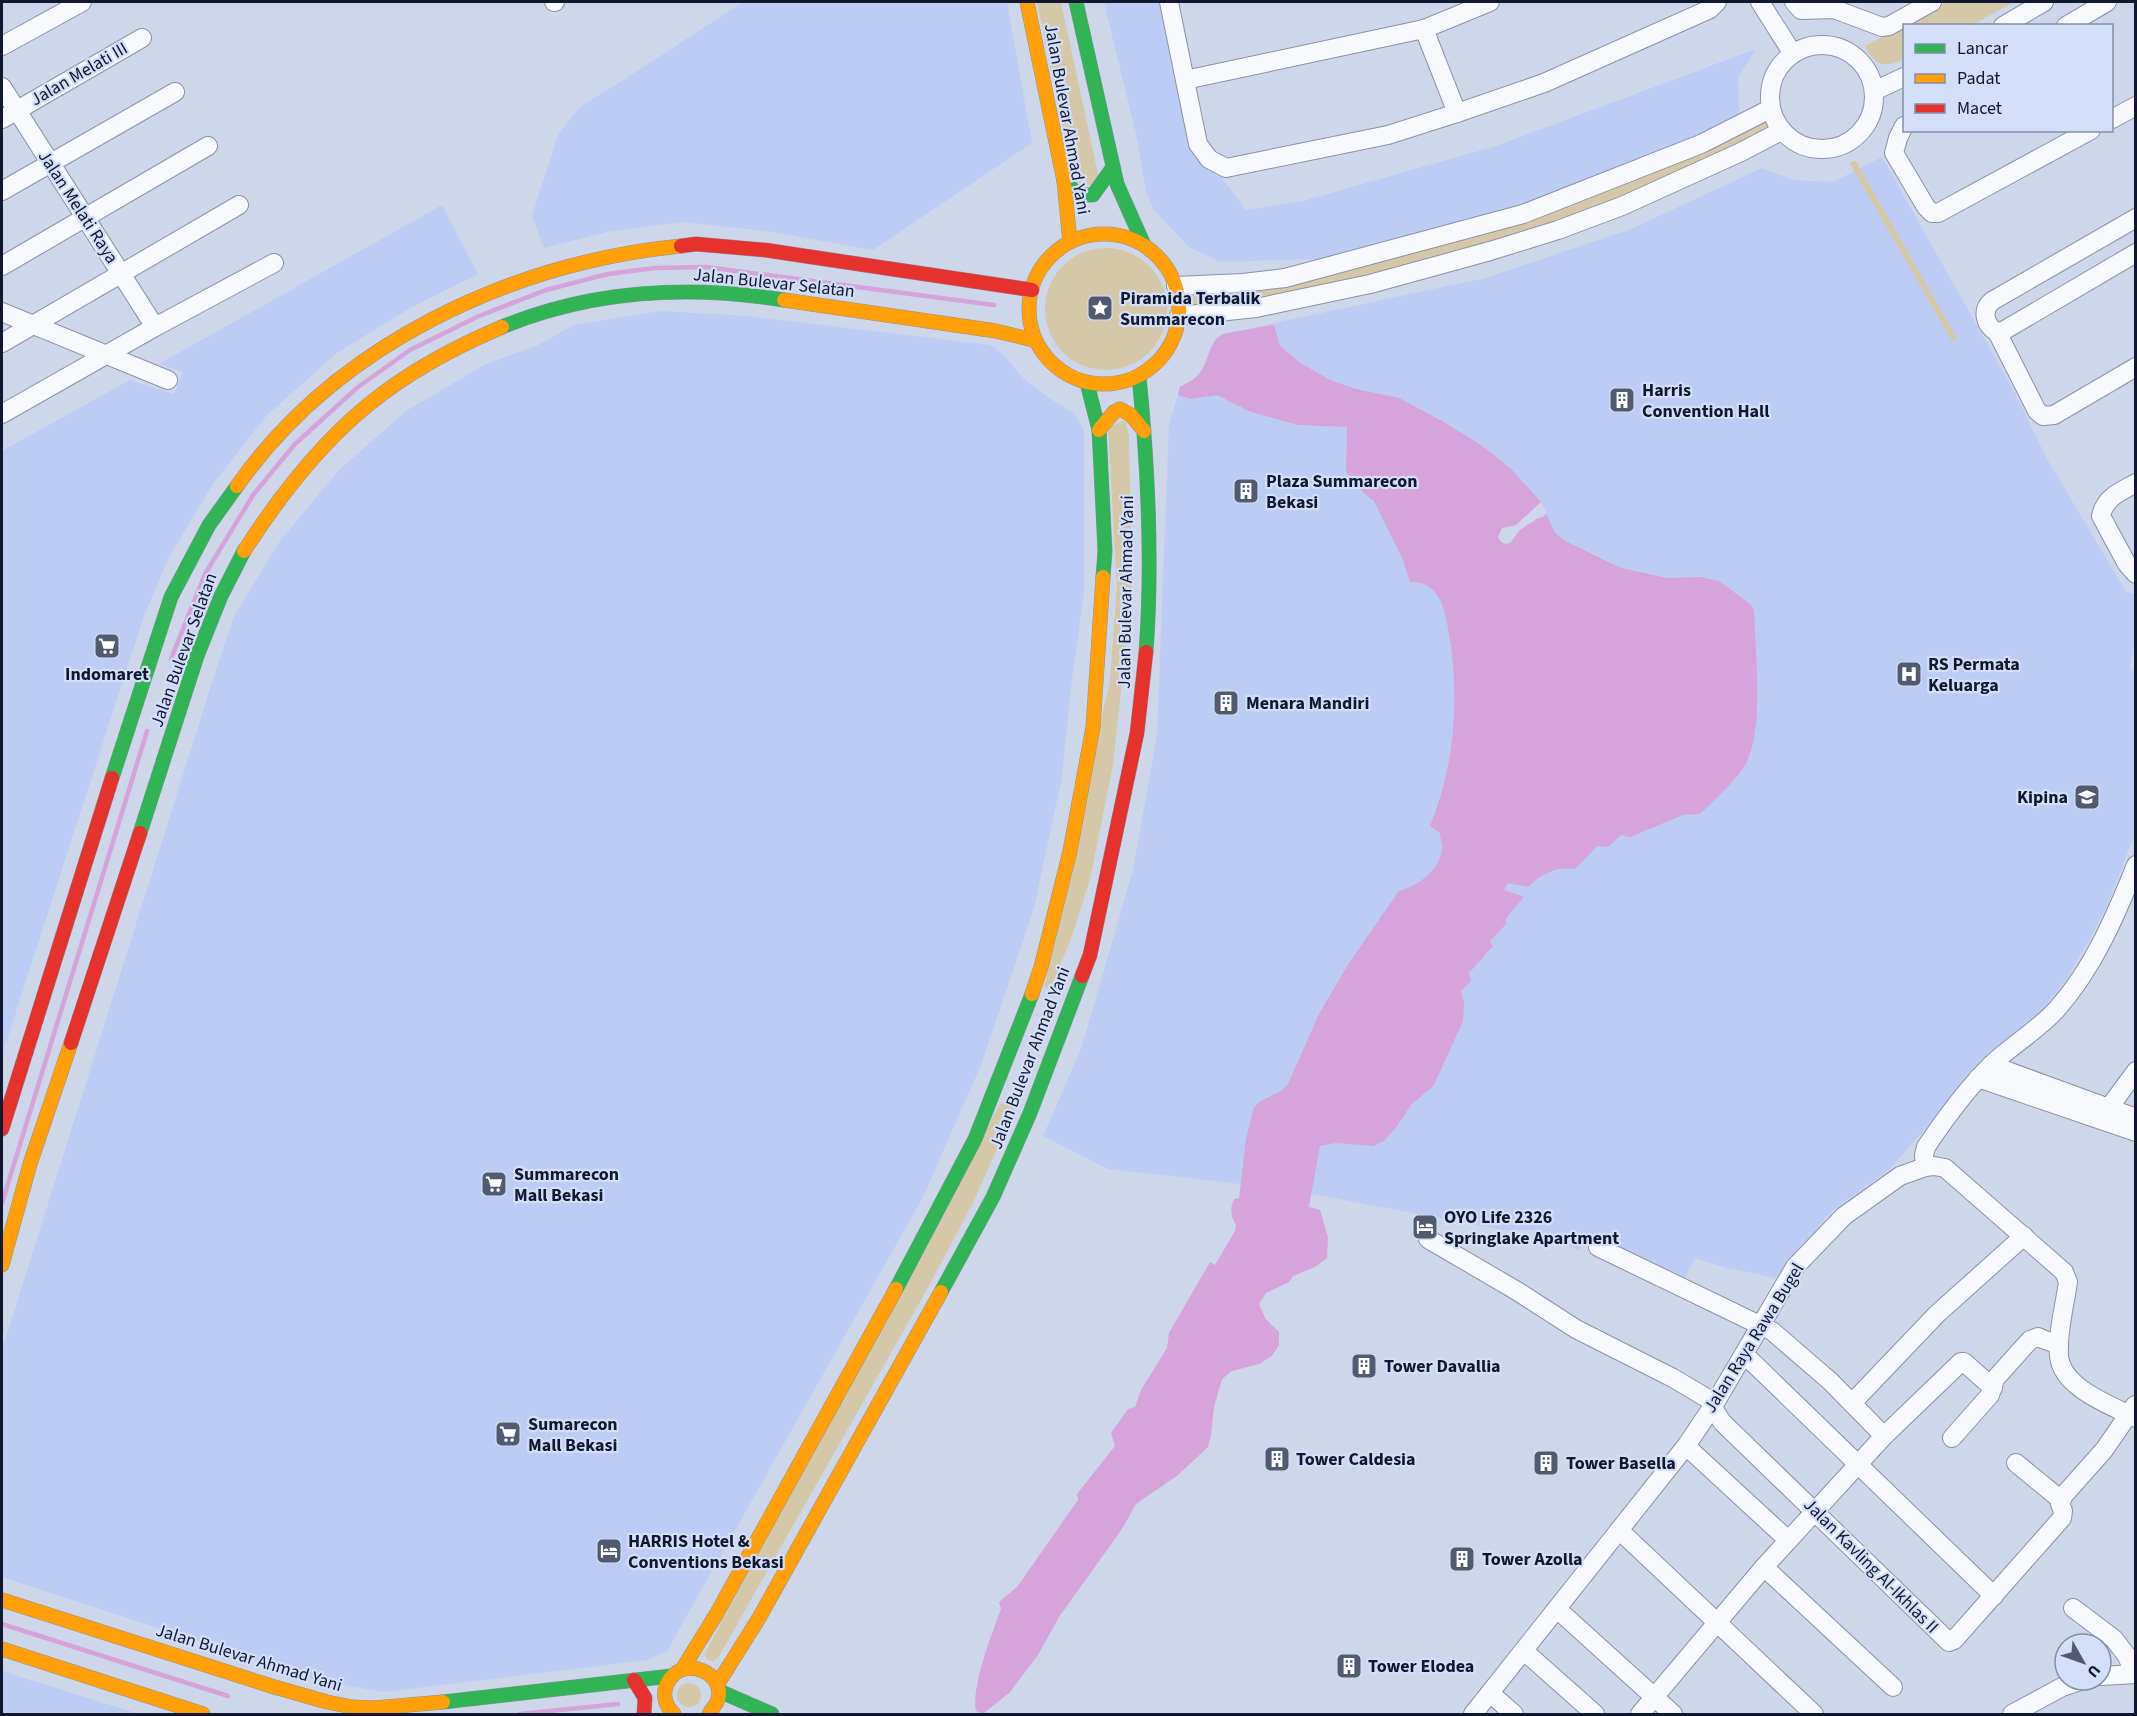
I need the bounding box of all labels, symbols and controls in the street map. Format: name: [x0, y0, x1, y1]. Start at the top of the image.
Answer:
street label: Jalan Bulevar Ahmad Yani: [1038, 21, 1096, 217]
legend: [1903, 24, 2113, 132]
street label: Jalan Melati III: [26, 36, 132, 112]
text: Lancar: [1957, 36, 2009, 61]
text: Padat: [1957, 66, 2000, 91]
text: Macet: [1957, 96, 2002, 121]
street label: Jalan Melati Raya: [32, 145, 124, 269]
street label: Jalan Bulevar Selatan: [692, 262, 856, 304]
place label: Piramida Terbalik Summarecon: [1120, 286, 1260, 332]
place icon: Piramida Terbalik Summarecon: [1085, 293, 1115, 323]
place label: Harris Convention Hall: [1642, 378, 1769, 424]
building icon: Harris Convention Hall: [1607, 385, 1637, 415]
place label: Plaza Summarecon Bekasi: [1266, 469, 1418, 515]
building icon: Plaza Summarecon Bekasi: [1231, 476, 1261, 506]
street label: Jalan Bulevar Ahmad Yani: [1112, 495, 1140, 689]
street label: Jalan Bulevar Selatan: [144, 569, 224, 731]
supermarket icon: Indomaret: [92, 631, 122, 661]
place label: RS Permata Keluarga: [1928, 652, 2020, 698]
hospital icon: RS Permata Keluarga: [1894, 659, 1924, 689]
place label: Indomaret: [65, 662, 149, 687]
building icon: Menara Mandiri: [1211, 688, 1241, 718]
place label: Menara Mandiri: [1246, 691, 1369, 716]
school or university icon: Kipina: [2072, 782, 2102, 812]
place label: Kipina: [2017, 785, 2068, 810]
street label: Jalan Bulevar Ahmad Yani: [984, 963, 1076, 1153]
place label: Summarecon Mall Bekasi: [514, 1162, 619, 1208]
supermarket icon: Summarecon Mall Bekasi: [479, 1169, 509, 1199]
place label: OYO Life 2326 Springlake Apartment: [1444, 1205, 1619, 1251]
hotel icon: OYO Life 2326 Springlake Apartment: [1410, 1212, 1440, 1242]
street label: Jalan Raya Rawa Bugel: [1698, 1258, 1810, 1418]
building icon: Tower Davallia: [1349, 1351, 1379, 1381]
place label: Tower Davallia: [1384, 1354, 1501, 1379]
place label: Sumarecon Mall Bekasi: [528, 1412, 618, 1458]
supermarket icon: Sumarecon Mall Bekasi: [493, 1419, 523, 1449]
building icon: Tower Caldesia: [1262, 1444, 1292, 1474]
place label: Tower Caldesia: [1296, 1447, 1416, 1472]
building icon: Tower Basella: [1531, 1448, 1561, 1478]
place label: Tower Basella: [1566, 1451, 1676, 1476]
street label: Jalan Kavling Al-Ikhlas II: [1798, 1493, 1944, 1639]
place label: HARRIS Hotel & Conventions Bekasi: [628, 1529, 784, 1575]
hotel icon: HARRIS Hotel & Conventions Bekasi: [594, 1536, 624, 1566]
building icon: Tower Azolla: [1447, 1544, 1477, 1574]
place label: Tower Azolla: [1482, 1547, 1583, 1572]
street label: Jalan Bulevar Ahmad Yani: [153, 1618, 345, 1698]
north arrow: [2053, 1632, 2113, 1692]
building icon: Tower Elodea: [1334, 1651, 1364, 1681]
place label: Tower Elodea: [1368, 1654, 1474, 1679]
text: U: [2082, 1660, 2106, 1682]

